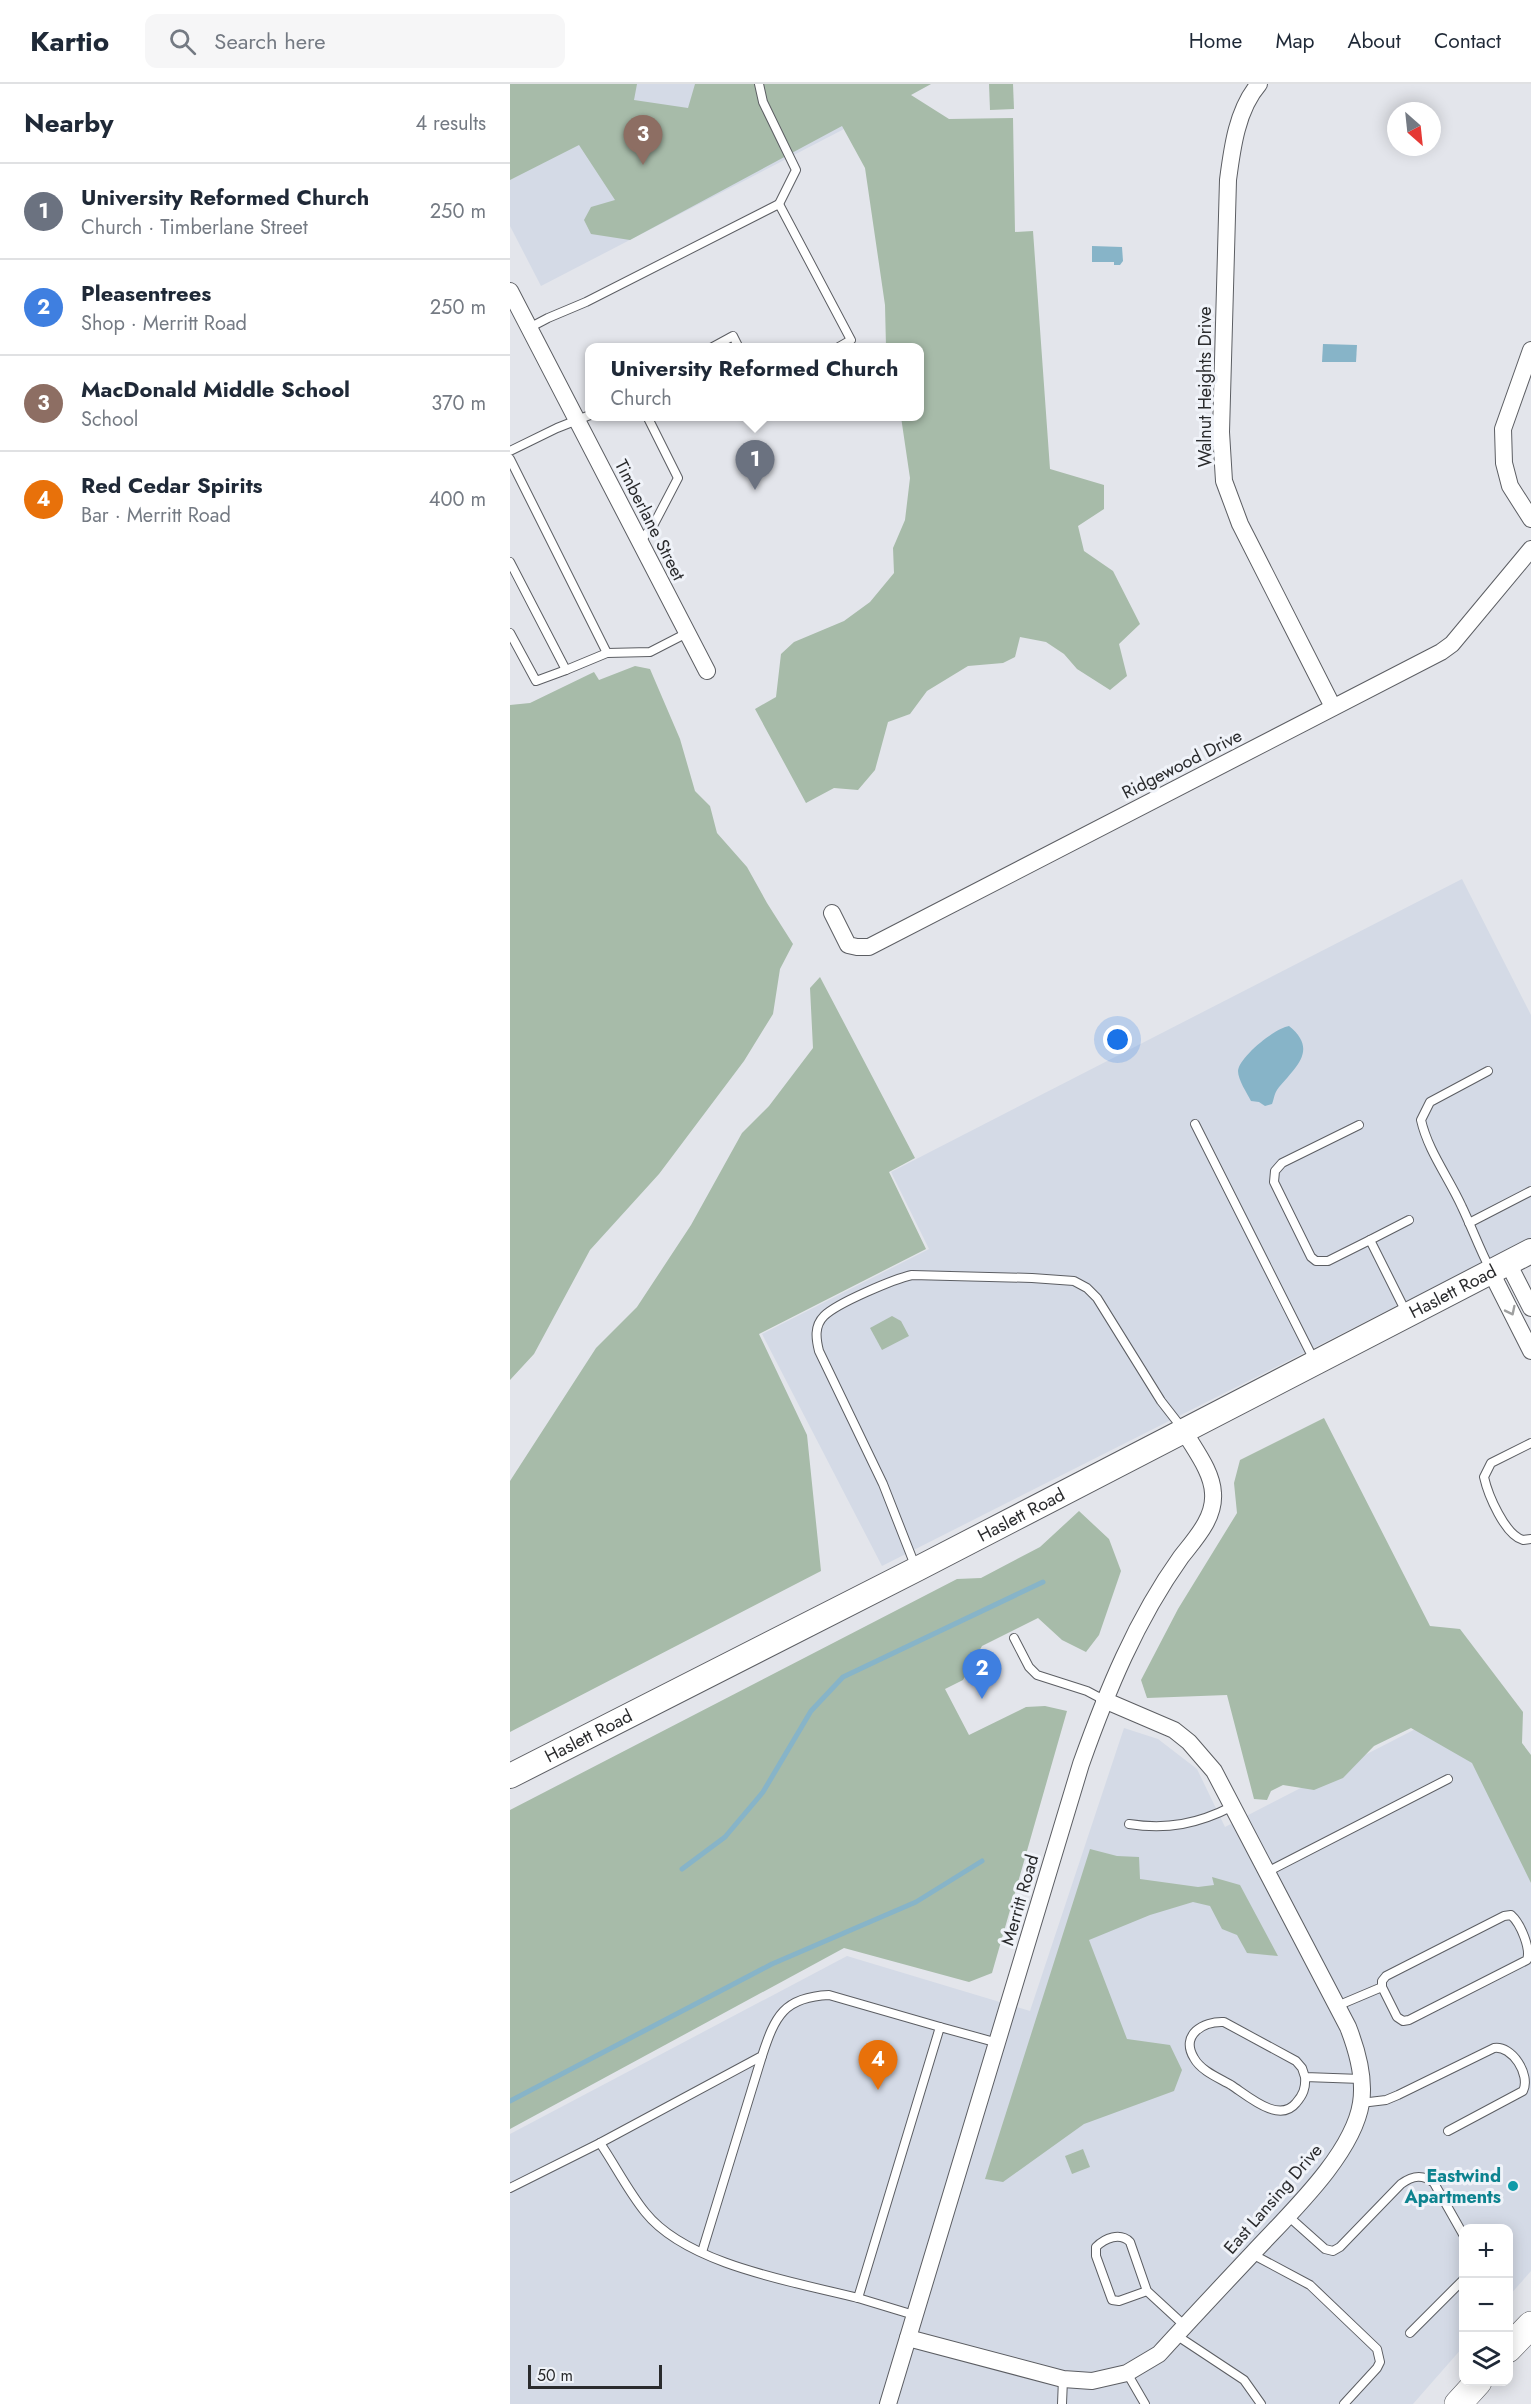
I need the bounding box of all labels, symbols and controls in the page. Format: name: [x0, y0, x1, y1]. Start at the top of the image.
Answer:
search box: [145, 14, 565, 68]
text: Kartio: [30, 21, 109, 62]
icon: search: [166, 25, 199, 58]
text: Search here: [214, 25, 326, 57]
text: Home: [1189, 26, 1242, 56]
text: Map: [1275, 26, 1315, 56]
text: About: [1348, 26, 1401, 56]
text: Contact: [1434, 26, 1501, 56]
north arrow: [1387, 102, 1441, 156]
text: Nearby: [24, 104, 113, 142]
text: 4 results: [415, 109, 486, 138]
pin: 3: [624, 116, 662, 165]
text: University Reformed Church: [81, 181, 369, 213]
text: 1: [38, 197, 49, 226]
text: 250 m: [430, 197, 486, 226]
text: Church · Timberlane Street: [81, 213, 308, 242]
text: Pleasentrees: [81, 277, 211, 309]
text: 2: [37, 293, 50, 322]
text: 250 m: [430, 293, 486, 322]
street label: Walnut Heights Drive: [1192, 307, 1218, 467]
text: Shop · Merritt Road: [81, 309, 247, 338]
popup: [585, 343, 924, 421]
text: University Reformed Church: [610, 352, 899, 384]
text: MacDonald Middle School: [81, 373, 350, 405]
text: Church: [610, 384, 672, 413]
text: 3: [37, 389, 50, 418]
text: 370 m: [431, 389, 486, 418]
text: School: [81, 405, 138, 434]
pin: 1: [736, 440, 774, 490]
street label: Timberlane Street: [608, 455, 692, 586]
text: Red Cedar Spirits: [81, 469, 263, 501]
text: 4: [37, 485, 50, 514]
text: 400 m: [429, 485, 486, 514]
text: Bar · Merritt Road: [81, 501, 231, 530]
street label: Ridgewood Drive: [1117, 723, 1247, 805]
your location: [1103, 1025, 1132, 1054]
street label: Haslett Road: [1405, 1258, 1501, 1325]
one-way arrow: [1504, 1305, 1516, 1316]
street label: Haslett Road: [973, 1482, 1069, 1548]
pin: 2: [962, 1650, 1002, 1699]
street label: Haslett Road: [540, 1703, 637, 1769]
street label: Merritt Road: [995, 1851, 1045, 1949]
pin: 4: [858, 2040, 898, 2090]
street label: East Lansing Drive: [1218, 2138, 1328, 2260]
place label: Eastwind Apartments: [1403, 2163, 1501, 2210]
marker: Eastwind Apartments: [1506, 2179, 1520, 2193]
map controls: [1459, 2224, 1513, 2386]
button: +: [1459, 2224, 1513, 2278]
button: −: [1459, 2278, 1513, 2332]
button: layers: [1459, 2332, 1513, 2386]
scale bar: [528, 2362, 662, 2390]
text: 50 m: [537, 2364, 573, 2387]

